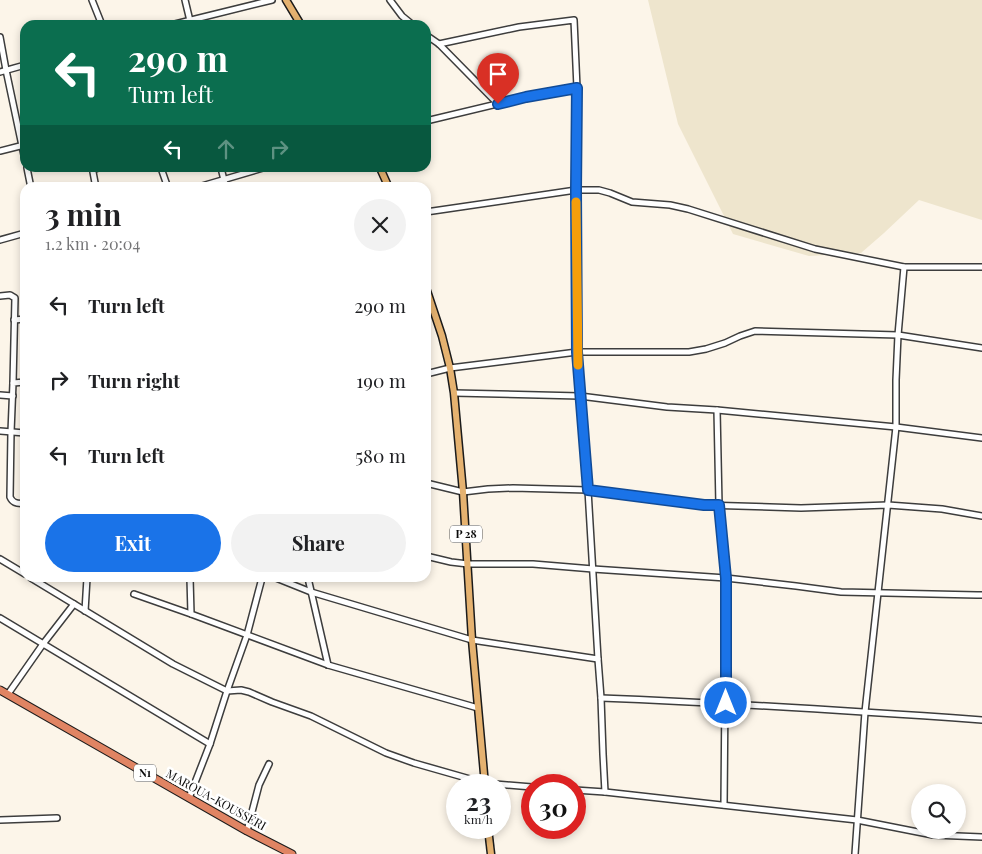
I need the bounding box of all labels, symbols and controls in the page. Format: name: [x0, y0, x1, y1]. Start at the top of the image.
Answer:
text: 290 m: [128, 34, 228, 81]
icon: left: [45, 40, 110, 105]
pin: [477, 53, 519, 104]
icon: arrive: [484, 60, 512, 88]
text: Turn left: [128, 79, 213, 109]
icon: left: [159, 135, 187, 163]
icon: ahead: [212, 135, 240, 163]
icon: right: [265, 135, 293, 163]
text: 3 min: [45, 194, 121, 234]
button: close: [354, 199, 406, 251]
text: 1.2 km · 20:04: [45, 233, 140, 254]
icon: left: [45, 291, 73, 319]
text: Turn left: [88, 292, 165, 318]
text: 290 m: [354, 292, 406, 318]
icon: right: [45, 366, 73, 394]
text: Turn right: [88, 367, 180, 393]
text: 190 m: [356, 367, 406, 393]
icon: left: [45, 441, 73, 469]
text: Turn left: [88, 442, 165, 468]
text: 580 m: [355, 442, 406, 468]
button: Exit: [45, 514, 221, 572]
button: Share: [231, 514, 406, 572]
road number: P 28: [450, 526, 482, 542]
position arrow: [699, 676, 751, 728]
road number: N1: [134, 764, 156, 781]
street label: MAROUA-KOUSSÉRI: [164, 765, 269, 833]
speed limit sign: 30: [521, 774, 586, 839]
text: 23: [466, 784, 491, 817]
map controls: [911, 784, 966, 839]
button: search: [911, 784, 966, 839]
text: km/h: [464, 811, 493, 827]

